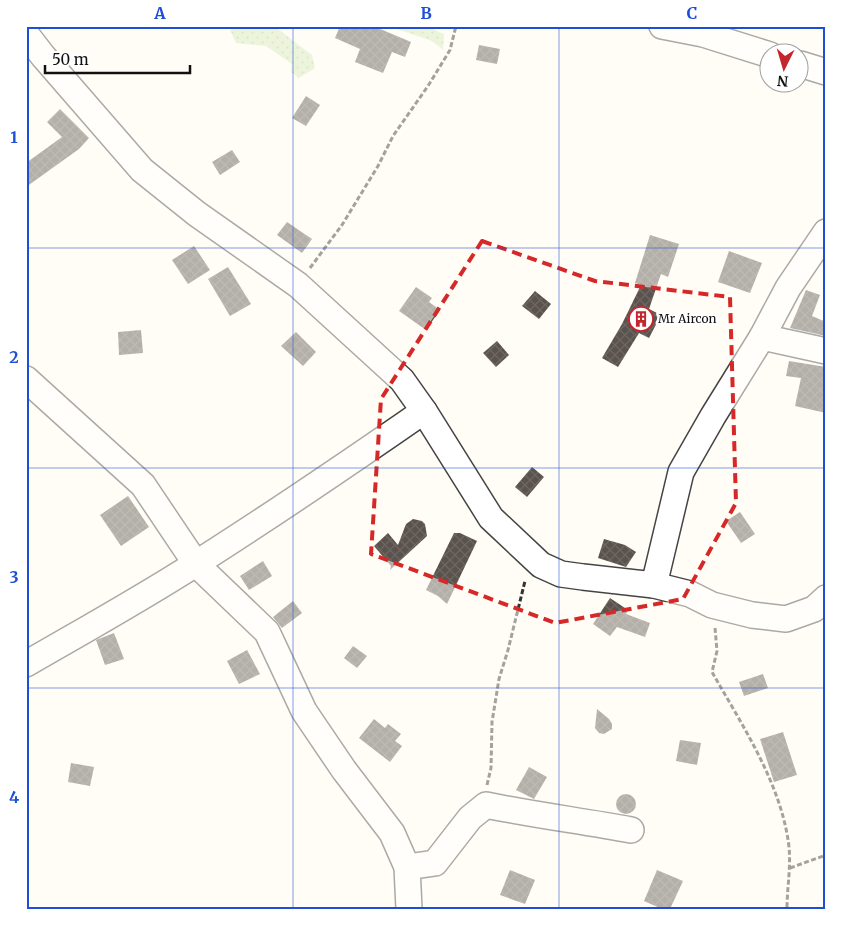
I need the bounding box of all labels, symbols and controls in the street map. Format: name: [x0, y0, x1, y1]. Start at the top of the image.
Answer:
text: A: [153, 3, 166, 23]
text: B: [420, 3, 432, 23]
text: C: [687, 3, 697, 23]
scale bar: [45, 42, 190, 74]
north arrow: [760, 42, 810, 92]
text: 50 m: [52, 50, 89, 69]
text: N: [777, 72, 789, 90]
text: 1: [10, 127, 18, 147]
building icon: Mr Aircon: [628, 306, 654, 332]
place label: Mr Aircon: [658, 311, 716, 326]
text: 2: [9, 347, 19, 367]
text: 3: [9, 567, 19, 587]
text: 4: [9, 787, 19, 807]

